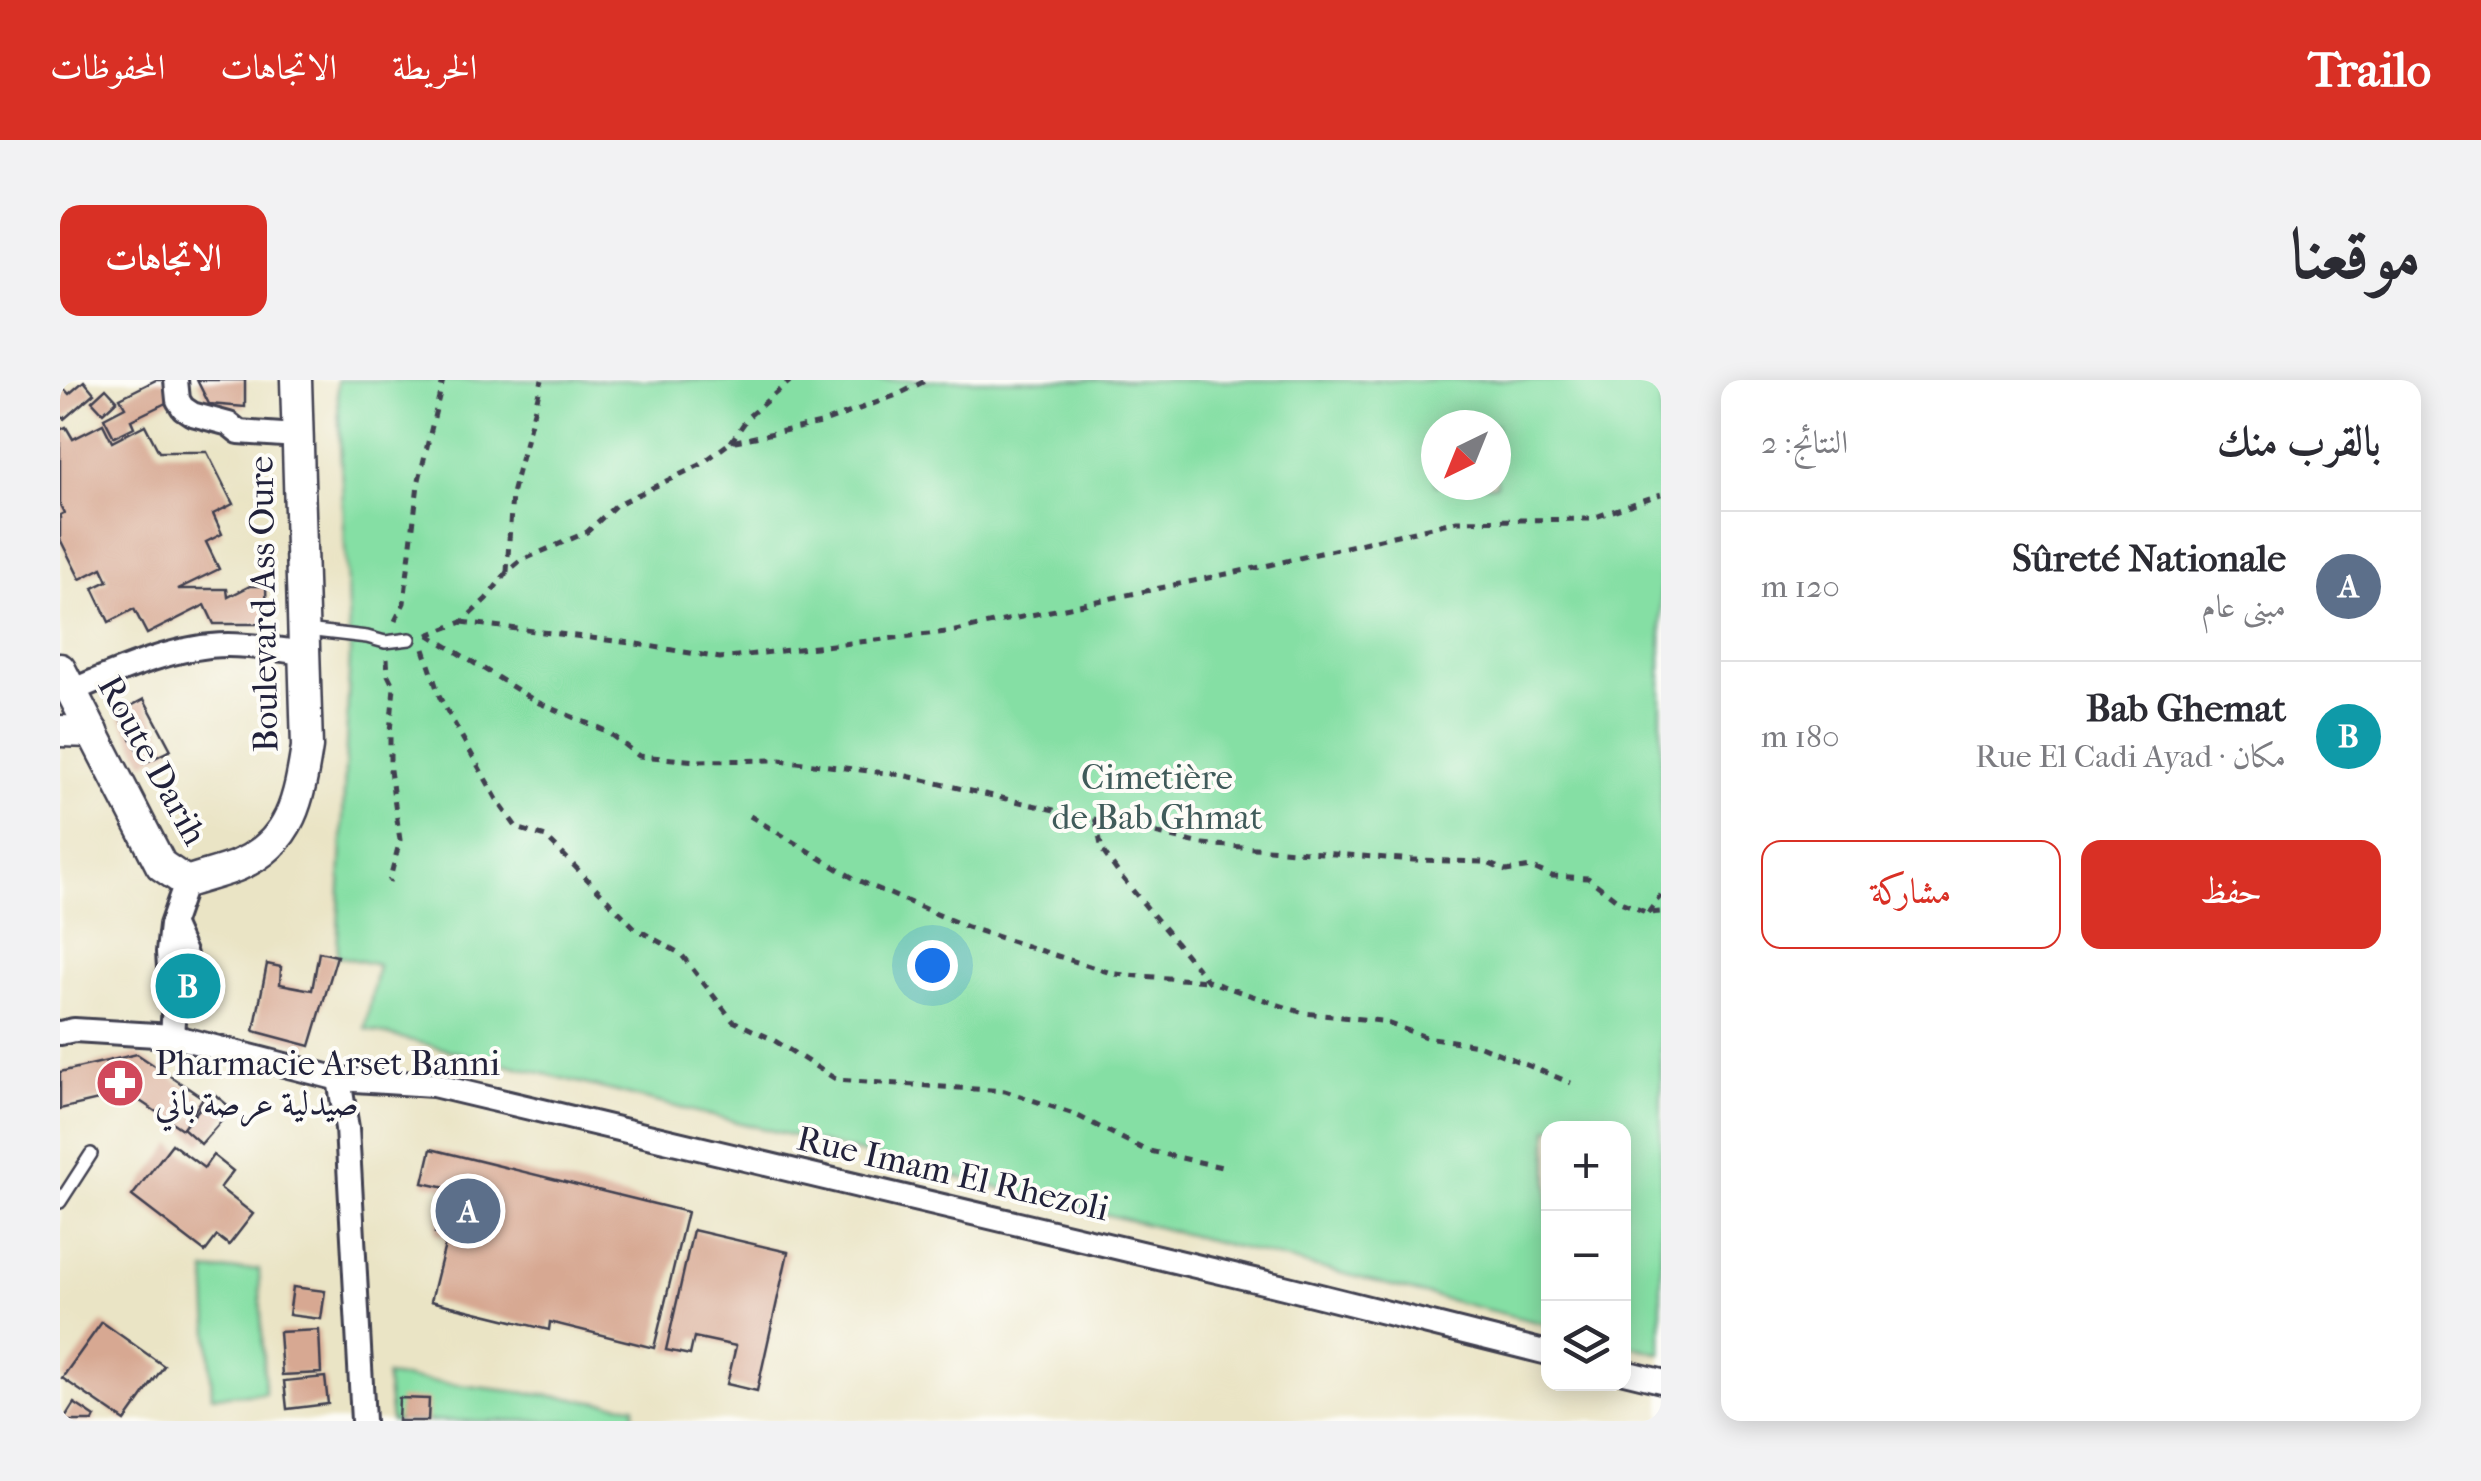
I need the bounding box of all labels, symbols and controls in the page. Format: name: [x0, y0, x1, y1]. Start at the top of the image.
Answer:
text: Trailo: [2308, 42, 2431, 98]
text: المحفوظات: [50, 47, 165, 88]
text: الاتجاهات: [220, 47, 337, 88]
text: الخريطة: [392, 47, 477, 88]
button: الاتجاهات: [60, 205, 267, 316]
text: موقعنا: [2290, 214, 2421, 296]
north arrow: [1421, 410, 1511, 500]
text: بالقرب منك: [2217, 417, 2381, 466]
text: النتائج: 2: [1761, 424, 1848, 461]
street label: Boulevard Ass Oure: [240, 455, 287, 752]
text: Sûreté Nationale: [2012, 536, 2286, 581]
text: 120 m: [1761, 568, 1840, 605]
text: A: [2338, 568, 2359, 605]
text: مبنى عام: [2201, 588, 2286, 625]
street label: Route Darih: [89, 668, 216, 852]
text: Bab Ghemat: [2086, 686, 2286, 731]
text: 180 m: [1761, 718, 1840, 755]
text: B: [2338, 718, 2359, 755]
text: مكان · Rue El Cadi Ayad: [1975, 738, 2286, 775]
park label: Cimetière de Bab Ghmat: [1052, 757, 1263, 838]
button: مشاركة: [1761, 840, 2061, 949]
button: حفظ: [2081, 840, 2381, 949]
your location: [907, 940, 958, 991]
pin: B: [156, 948, 220, 1024]
place label: Pharmacie Arset Banni صيدلية عرصة باني: [155, 1043, 500, 1132]
pharmacy icon: Pharmacie Arset Banni صيدلية عرصة باني: [94, 1057, 146, 1109]
street label: Rue Imam El Rhezoli: [793, 1118, 1113, 1229]
map controls: [1541, 1121, 1631, 1391]
button: +: [1541, 1121, 1631, 1211]
pin: A: [436, 1174, 500, 1248]
button: −: [1541, 1211, 1631, 1301]
button: layers: [1541, 1301, 1631, 1391]

